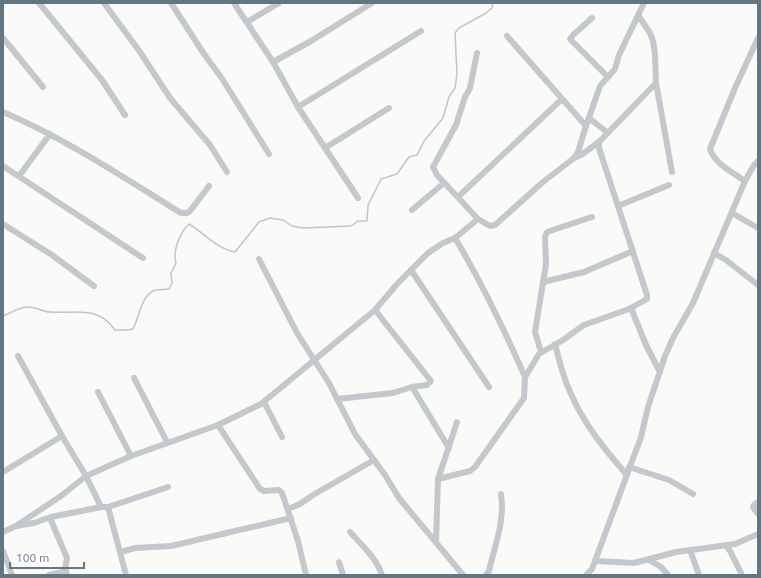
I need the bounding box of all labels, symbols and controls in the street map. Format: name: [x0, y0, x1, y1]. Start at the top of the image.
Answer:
scale bar: [10, 544, 84, 570]
text: 100 m: [16, 551, 49, 564]

